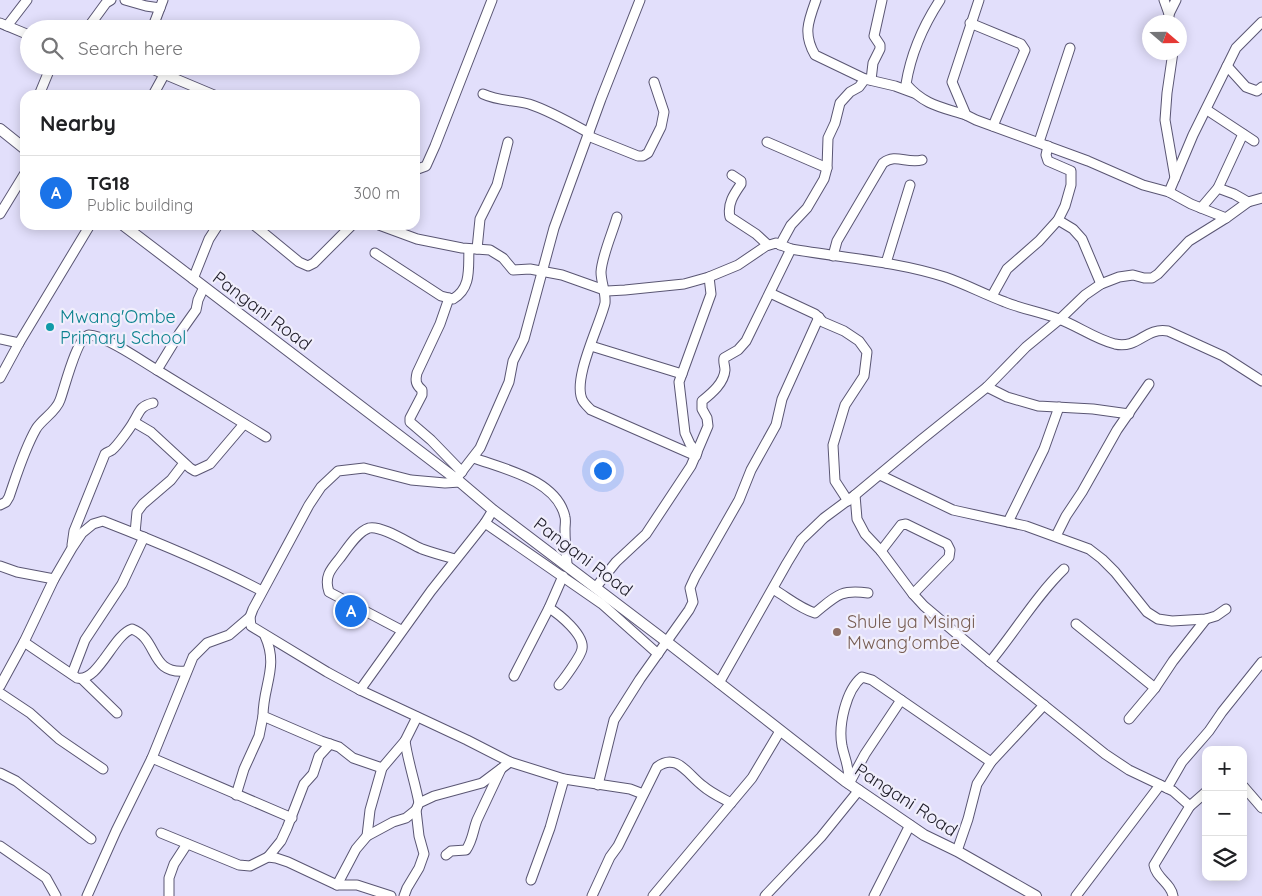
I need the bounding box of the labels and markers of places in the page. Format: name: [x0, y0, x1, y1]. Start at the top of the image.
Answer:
place label: Mwang'Ombe Primary School: [60, 305, 186, 349]
marker: Mwang'Ombe Primary School: [44, 321, 56, 333]
pin: A: [335, 592, 367, 630]
place label: Shule ya Msingi Mwang'ombe: [847, 610, 975, 654]
marker: Shule ya Msingi Mwang'ombe: [831, 626, 843, 638]

